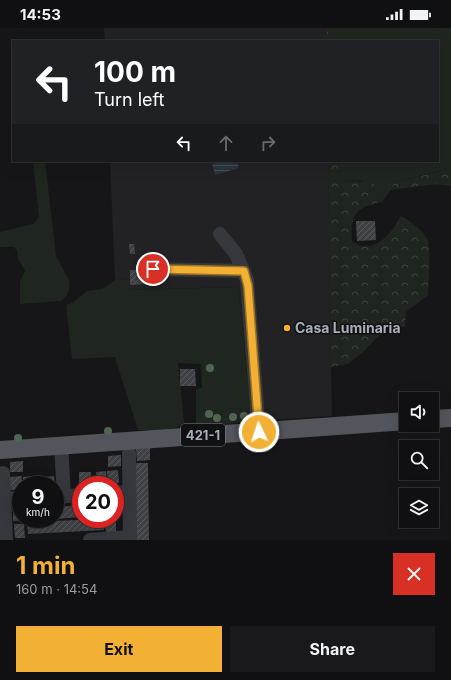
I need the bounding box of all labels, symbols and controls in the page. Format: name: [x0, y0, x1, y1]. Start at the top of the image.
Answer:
text: 14:53: [20, 5, 61, 24]
text: 100 m: [94, 55, 176, 89]
icon: left: [28, 56, 80, 108]
text: Turn left: [94, 89, 164, 110]
icon: left: [173, 132, 195, 154]
icon: ahead: [215, 132, 237, 154]
icon: right: [257, 132, 279, 154]
pin: [136, 252, 170, 286]
icon: arrive: [142, 258, 164, 280]
place label: Casa Luminaria: [295, 319, 401, 336]
marker: Casa Luminaria: [282, 323, 292, 333]
map controls: [399, 392, 439, 528]
button: sound: [399, 392, 439, 432]
position arrow: [238, 411, 280, 453]
road number: 421-1: [181, 424, 225, 446]
button: search: [399, 440, 439, 480]
speed limit sign: 20: [72, 476, 124, 528]
text: 9: [31, 485, 44, 509]
button: layers: [399, 488, 439, 528]
text: km/h: [26, 506, 50, 518]
text: 1 min: [16, 551, 75, 580]
button: close: [393, 553, 435, 595]
text: 160 m · 14:54: [16, 581, 97, 597]
button: Exit: [16, 626, 222, 672]
button: Share: [230, 626, 435, 672]

